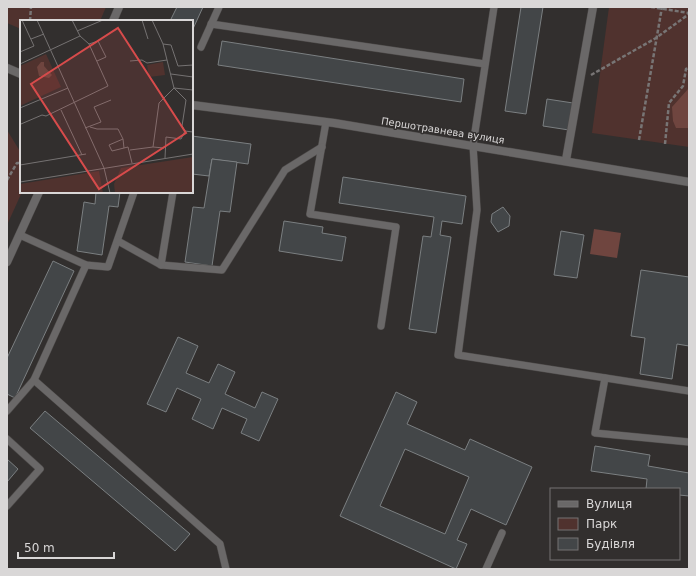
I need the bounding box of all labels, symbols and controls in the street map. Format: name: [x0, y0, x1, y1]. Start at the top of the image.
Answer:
inset map: [20, 20, 193, 193]
street label: Першотравнева вулиця: [380, 115, 505, 146]
legend: [550, 488, 680, 560]
text: Вулиця: [586, 497, 632, 511]
text: Парк: [586, 517, 617, 531]
scale bar: [18, 534, 114, 560]
text: Будівля: [586, 537, 635, 551]
text: 50 m: [24, 541, 55, 555]

